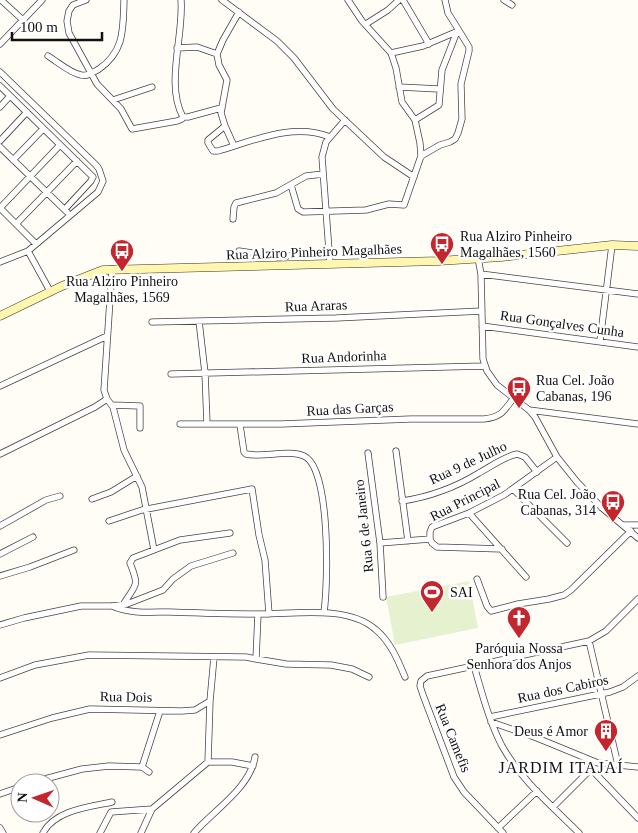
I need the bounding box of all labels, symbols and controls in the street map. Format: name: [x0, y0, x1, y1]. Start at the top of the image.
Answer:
scale bar: [12, 10, 102, 42]
text: 100 m: [20, 19, 58, 35]
place label: Rua Alziro Pinheiro Magalhães, 1560: [460, 229, 572, 260]
bus stop icon: Rua Alziro Pinheiro Magalhães, 1560: [429, 231, 455, 265]
bus stop icon: Rua Alziro Pinheiro Magalhães, 1569: [109, 238, 135, 272]
street label: Rua Alziro Pinheiro Magalhães: [226, 241, 402, 263]
place label: Rua Alziro Pinheiro Magalhães, 1569: [66, 274, 178, 305]
street label: Rua Araras: [284, 297, 348, 315]
street label: Rua Gonçalves Cunha: [499, 308, 626, 340]
street label: Rua Andorinha: [301, 348, 388, 366]
place label: Rua Cel. João Cabanas, 196: [536, 373, 614, 404]
bus stop icon: Rua Cel. João Cabanas, 196: [506, 375, 532, 409]
street label: Rua das Garças: [306, 399, 394, 419]
street label: Rua 9 de Julho: [427, 439, 509, 487]
street label: Rua Principal: [427, 476, 503, 524]
street label: Rua 6 de Janeiro: [352, 479, 376, 573]
place label: Rua Cel. João Cabanas, 314: [518, 487, 596, 518]
bus stop icon: Rua Cel. João Cabanas, 314: [600, 489, 626, 523]
sports icon: SAI: [419, 579, 445, 613]
place label: SAI: [450, 585, 473, 600]
church icon: Paróquia Nossa Senhora dos Anjos: [506, 605, 532, 639]
place label: Paróquia Nossa Senhora dos Anjos: [467, 641, 572, 672]
street label: Rua dos Cabiros: [516, 672, 610, 706]
street label: Rua Dois: [100, 689, 152, 705]
street label: Rua Camefis: [432, 701, 474, 775]
building icon: Deus é Amor: [593, 718, 619, 752]
place label: Deus é Amor: [514, 724, 588, 739]
district label: JARDIM ITAJAÍ: [498, 758, 624, 776]
north arrow: [10, 773, 60, 823]
text: N: [15, 792, 30, 803]

